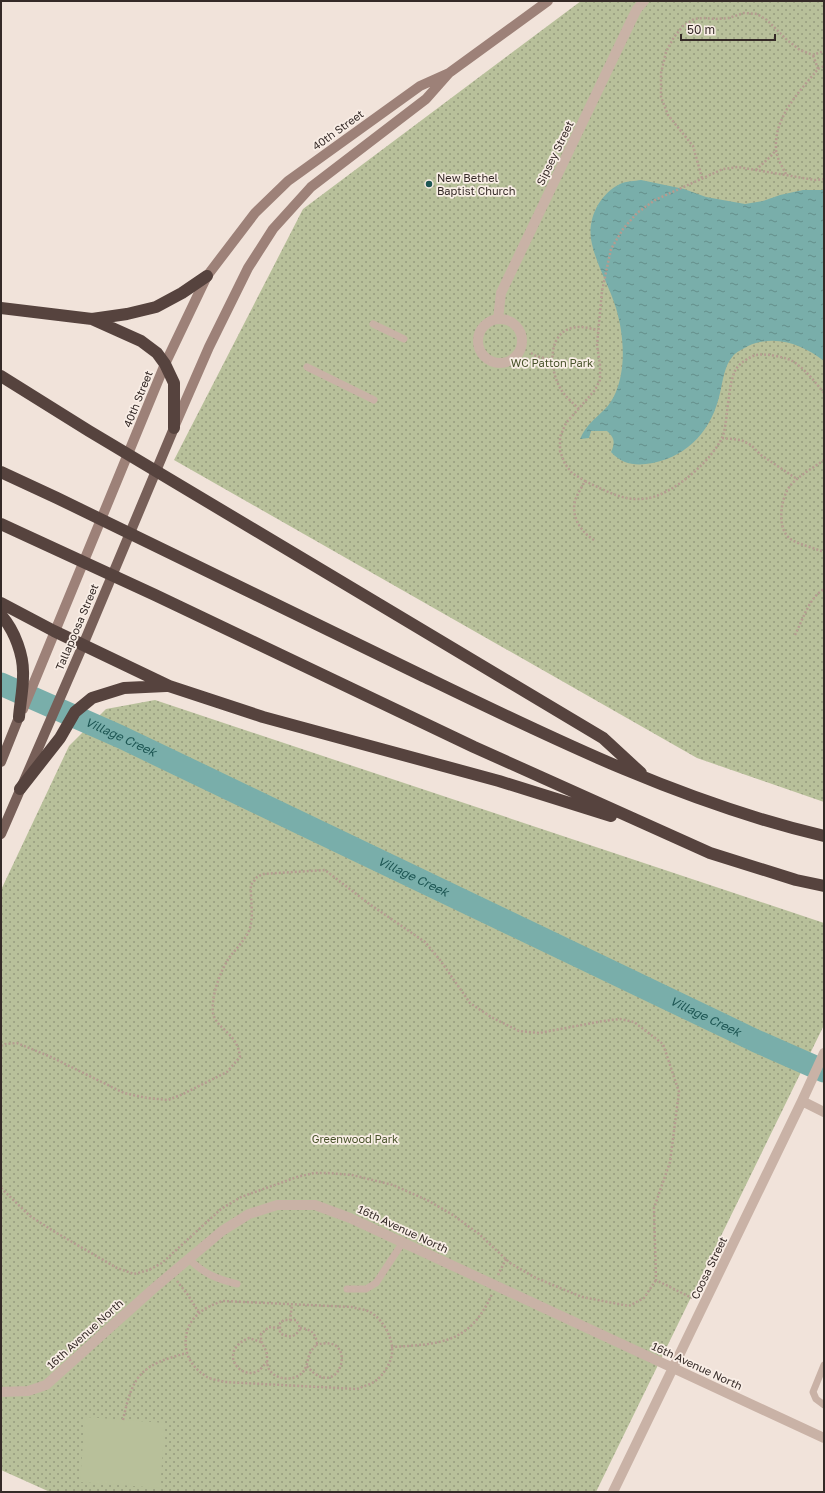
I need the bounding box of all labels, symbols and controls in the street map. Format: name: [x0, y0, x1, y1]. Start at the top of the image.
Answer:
scale bar: [681, 16, 775, 42]
text: 50 m: [687, 22, 715, 37]
street label: 40th Street: [310, 107, 366, 152]
street label: Sipsey Street: [533, 118, 576, 187]
place label: New Bethel Baptist Church: [437, 171, 516, 197]
marker: New Bethel Baptist Church: [424, 179, 434, 189]
park label: WC Patton Park: [511, 356, 593, 369]
street label: 40th Street: [120, 369, 155, 429]
street label: Tallapoosa Street: [52, 582, 101, 672]
water label: Village Creek: [83, 714, 160, 760]
water label: Village Creek: [376, 853, 452, 900]
water label: Village Creek: [668, 993, 744, 1040]
park label: Greenwood Park: [312, 1132, 398, 1145]
street label: 16th Avenue North: [356, 1202, 450, 1255]
street label: Coosa Street: [688, 1234, 729, 1301]
street label: 16th Avenue North: [44, 1296, 125, 1371]
street label: 16th Avenue North: [650, 1339, 744, 1392]

